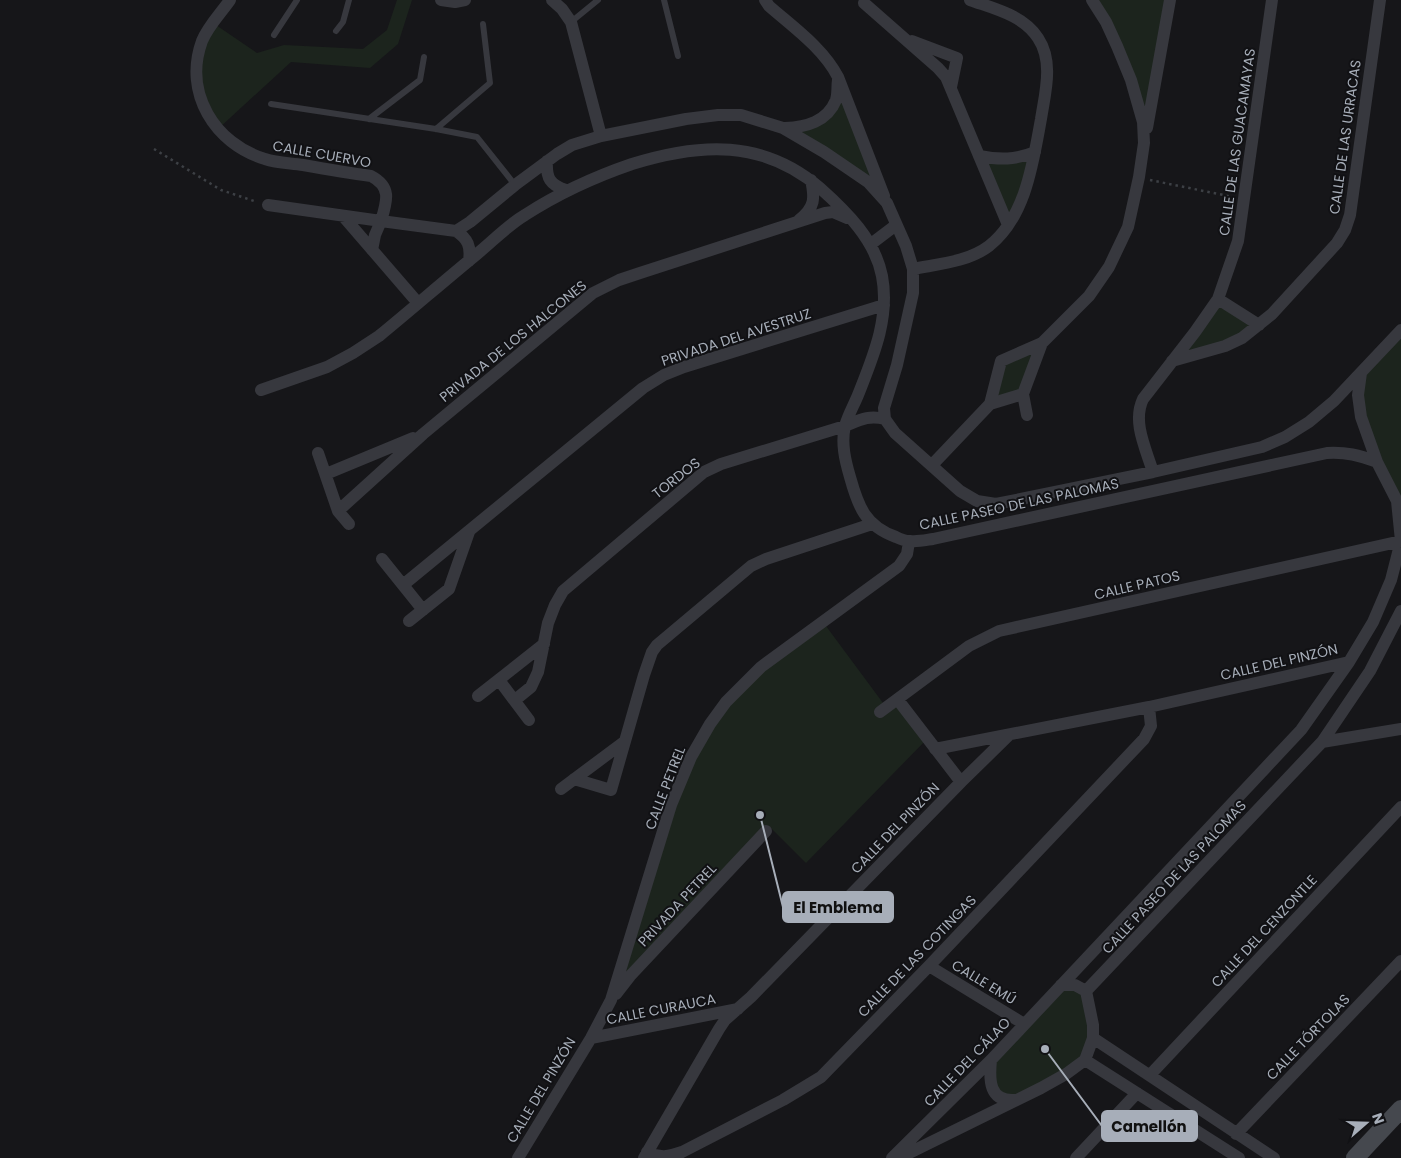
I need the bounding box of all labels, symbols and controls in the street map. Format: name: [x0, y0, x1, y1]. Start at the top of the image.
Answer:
street label: CALLE DE LAS GUACAMAYAS: [1214, 47, 1260, 237]
street label: CALLE DE LAS URRACAS: [1324, 58, 1366, 216]
street label: CALLE CUERVO: [271, 135, 373, 173]
street label: PRIVADA DE LOS HALCONES: [435, 275, 591, 407]
street label: PRIVADA DEL AVESTRUZ: [659, 303, 813, 371]
street label: TORDOS: [648, 453, 704, 503]
street label: CALLE PASEO DE LAS PALOMAS: [917, 473, 1121, 535]
street label: CALLE PATOS: [1092, 565, 1182, 605]
street label: CALLE DEL PINZÓN: [1218, 639, 1340, 685]
street label: CALLE PETREL: [640, 743, 690, 833]
street label: CALLE DEL PINZÓN: [846, 778, 944, 878]
street label: CALLE PASEO DE LAS PALOMAS: [1097, 796, 1251, 958]
street label: PRIVADA PETREL: [633, 859, 721, 951]
street label: CALLE DEL CENZONTLE: [1206, 870, 1322, 992]
street label: CALLE DE LAS COTINGAS: [853, 891, 981, 1021]
callout: El Emblema: [783, 892, 893, 922]
text: El Emblema: [793, 897, 883, 918]
street label: CALLE EMÚ: [948, 955, 1020, 1009]
street label: CALLE CURAUCA: [605, 989, 717, 1029]
street label: CALLE TÓRTOLAS: [1262, 990, 1354, 1084]
street label: CALLE DEL CÁLAO: [919, 1013, 1015, 1111]
street label: CALLE DEL PINZÓN: [502, 1033, 580, 1147]
north arrow: [1341, 1098, 1391, 1148]
text: N: [1367, 1110, 1389, 1127]
callout: Camellón: [1102, 1111, 1197, 1141]
text: Camellón: [1111, 1116, 1187, 1137]

